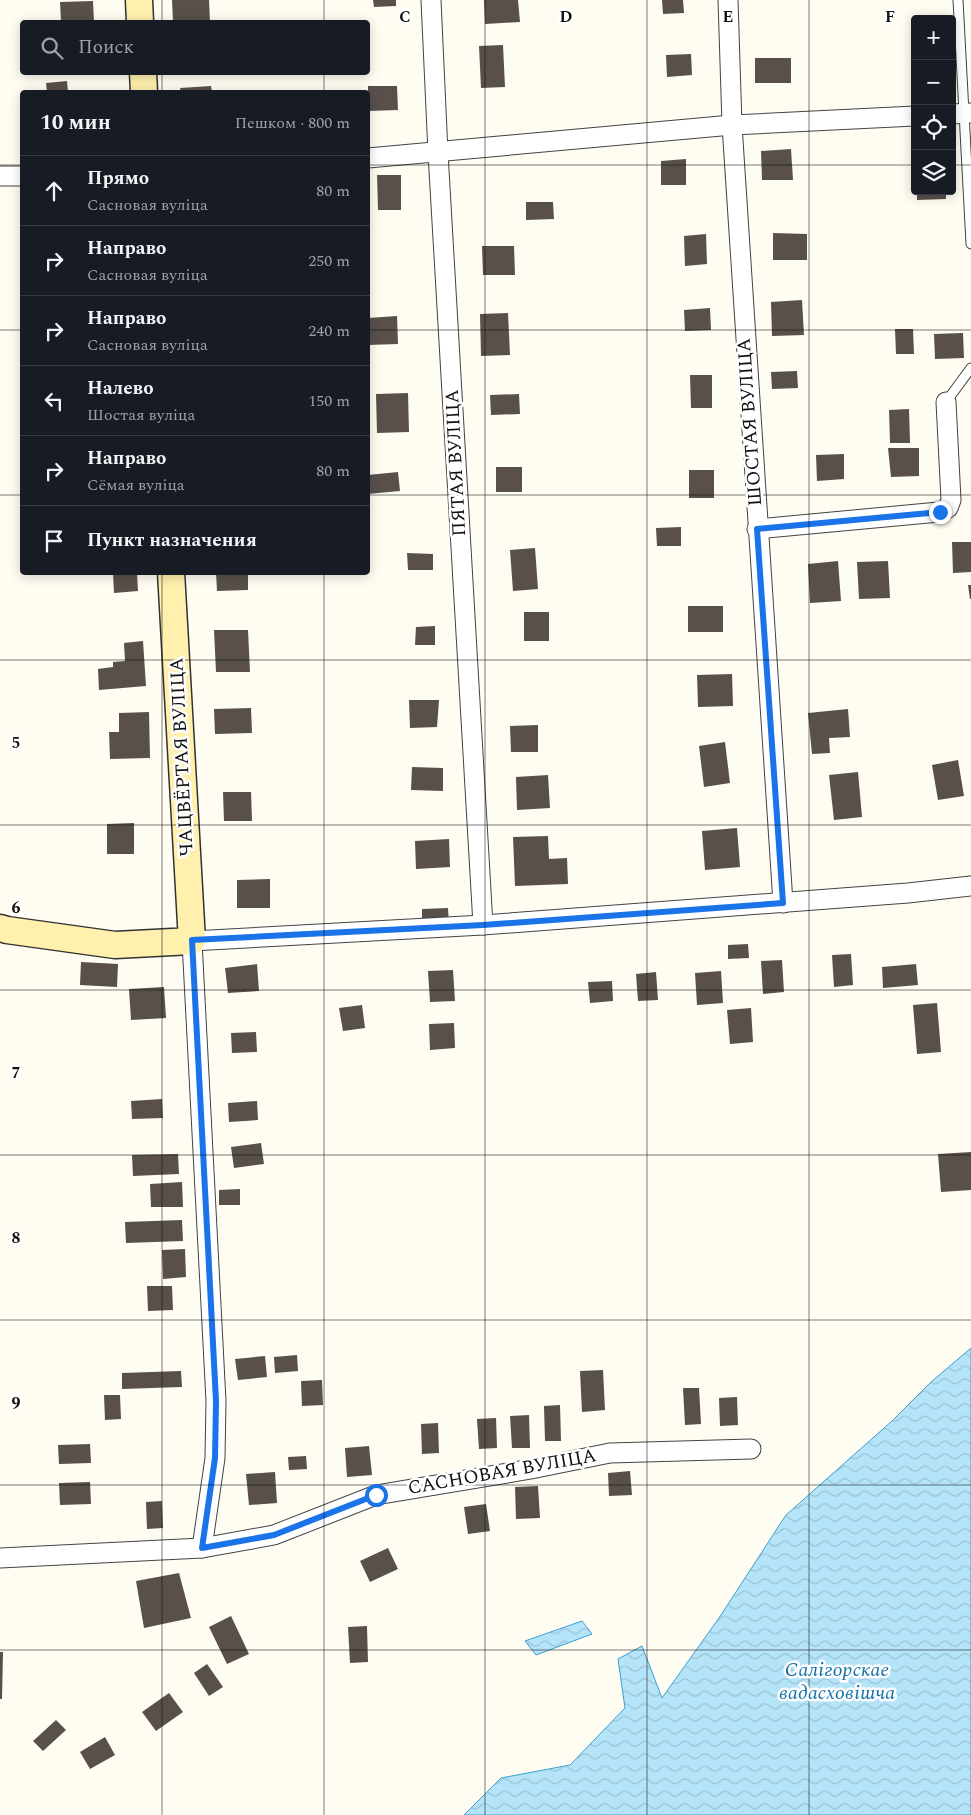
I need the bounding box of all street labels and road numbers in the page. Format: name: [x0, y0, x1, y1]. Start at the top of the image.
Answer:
street label: ШОСТАЯ ВУЛІЦА: [730, 337, 770, 507]
street label: ПЯТАЯ ВУЛІЦА: [438, 389, 474, 537]
street label: ЧАЦВЁРТАЯ ВУЛІЦА: [162, 657, 202, 857]
street label: САСНОВАЯ ВУЛІЦА: [406, 1441, 598, 1503]

